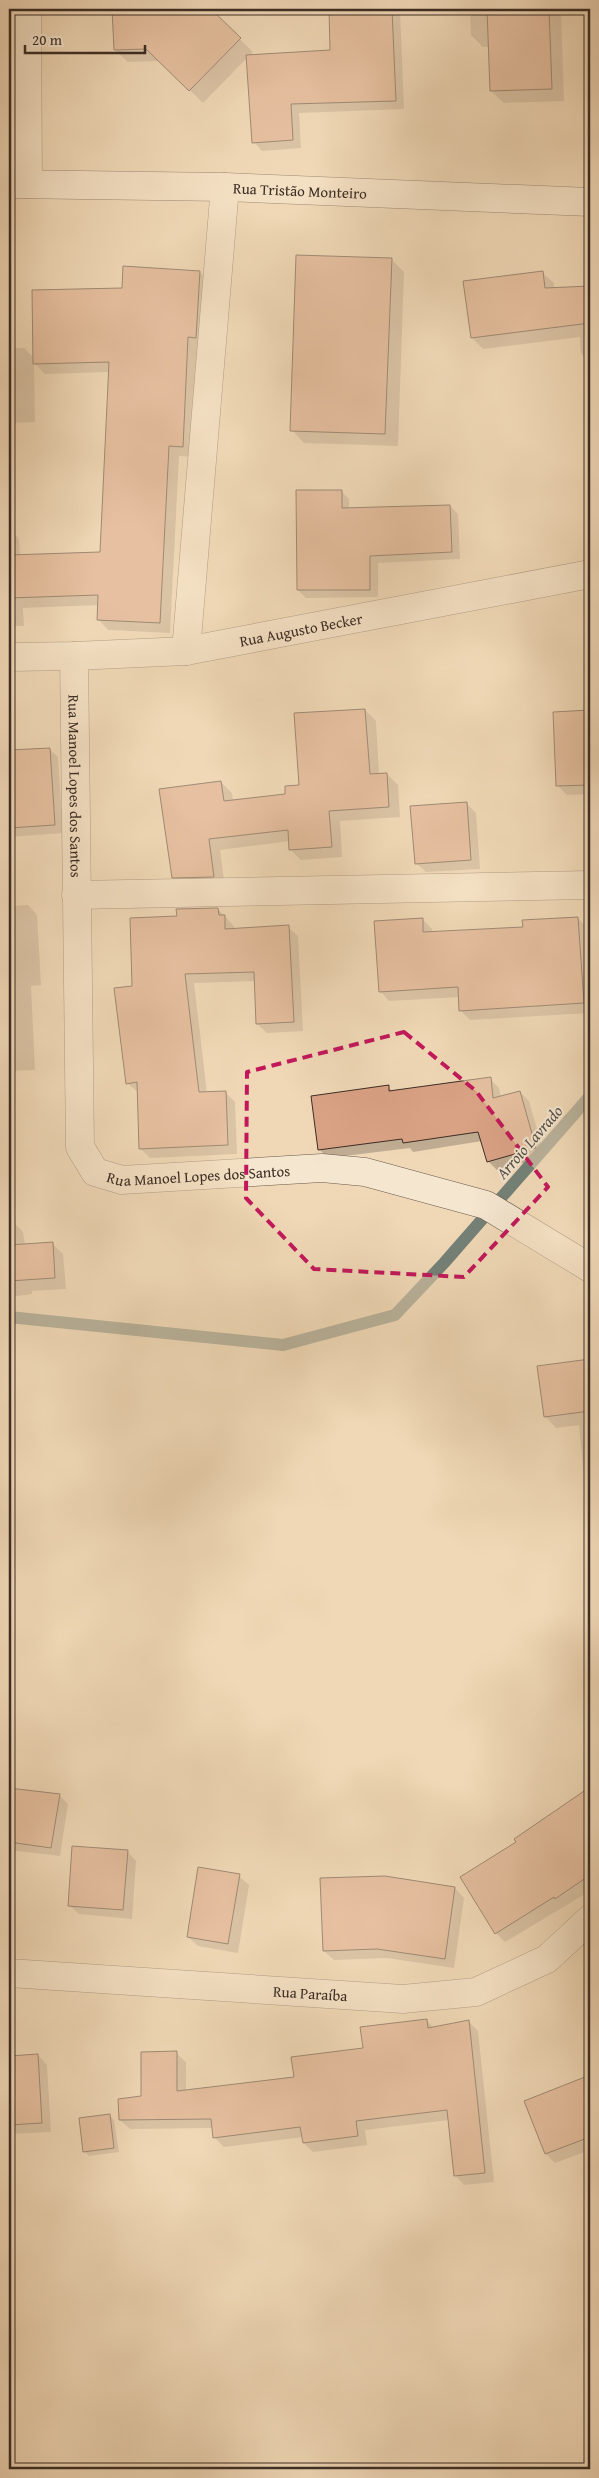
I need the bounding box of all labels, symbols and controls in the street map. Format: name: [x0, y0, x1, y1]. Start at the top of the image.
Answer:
scale bar: [25, 22, 145, 54]
text: 20 m: [32, 29, 63, 50]
street label: Rua Tristão Monteiro: [233, 177, 368, 203]
street label: Rua Augusto Becker: [238, 607, 364, 651]
street label: Rua Manoel Lopes dos Santos: [64, 694, 87, 878]
water label: Arroio Lavrado: [489, 1100, 568, 1185]
street label: Rua Manoel Lopes dos Santos: [105, 1159, 291, 1191]
street label: Rua Paraíba: [272, 1980, 348, 2006]

